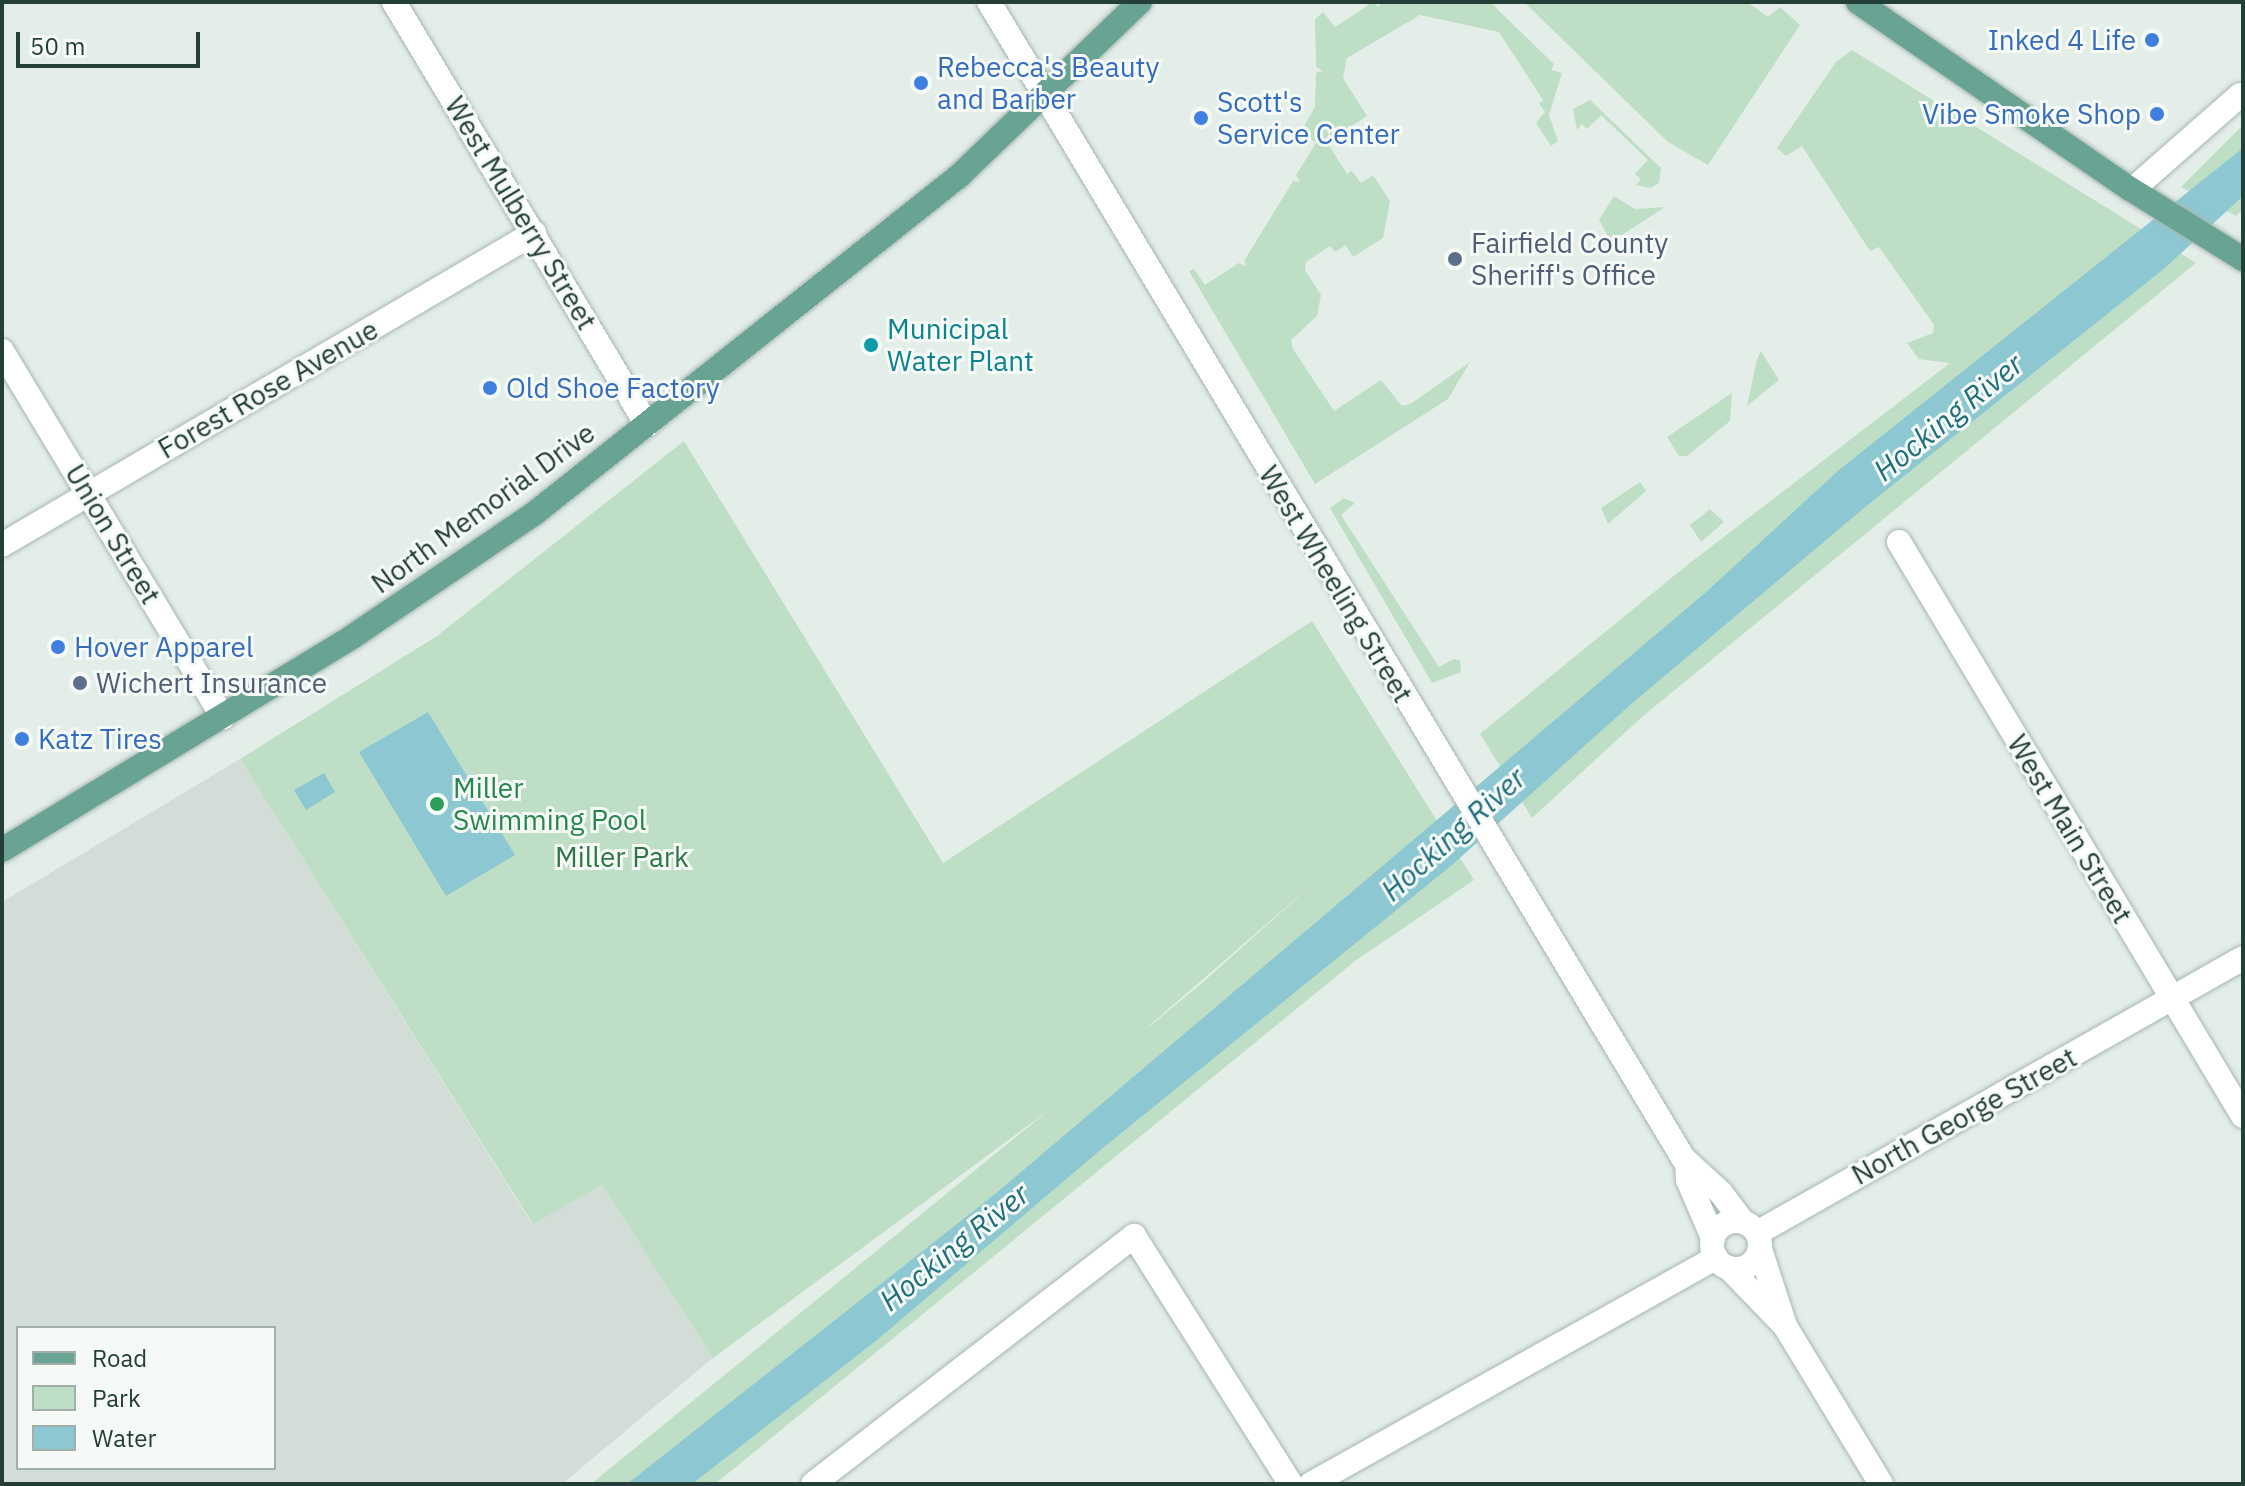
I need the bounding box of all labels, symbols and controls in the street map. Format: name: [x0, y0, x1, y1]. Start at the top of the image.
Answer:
scale bar: [20, 16, 204, 66]
place label: Inked 4 Life: [1988, 23, 2136, 57]
text: 50 m: [30, 30, 85, 62]
marker: Inked 4 Life: [2143, 31, 2161, 49]
place label: Rebecca's Beauty and Barber: [937, 50, 1159, 116]
marker: Rebecca's Beauty and Barber: [912, 74, 930, 92]
place label: Scott's Service Center: [1217, 85, 1400, 151]
street label: West Mulberry Street: [438, 90, 604, 336]
place label: Vibe Smoke Shop: [1922, 97, 2141, 131]
marker: Vibe Smoke Shop: [2148, 105, 2166, 123]
marker: Scott's Service Center: [1192, 109, 1210, 127]
place label: Fairfield County Sheriff's Office: [1471, 226, 1668, 292]
marker: Fairfield County Sheriff's Office: [1446, 250, 1464, 268]
street label: Forest Rose Avenue: [152, 312, 384, 466]
place label: Municipal Water Plant: [887, 312, 1034, 378]
marker: Municipal Water Plant: [862, 336, 880, 354]
water label: Hocking River: [1866, 346, 2030, 488]
place label: Old Shoe Factory: [506, 371, 720, 405]
marker: Old Shoe Factory: [481, 379, 499, 397]
street label: North Memorial Drive: [365, 416, 601, 600]
street label: Union Street: [58, 458, 168, 610]
street label: West Wheeling Street: [1252, 460, 1420, 708]
place label: Hover Apparel: [74, 630, 254, 664]
marker: Hover Apparel: [49, 638, 67, 656]
place label: Wichert Insurance: [96, 666, 327, 700]
marker: Wichert Insurance: [71, 674, 89, 692]
place label: Katz Tires: [38, 722, 162, 756]
street label: West Main Street: [2001, 729, 2139, 929]
marker: Katz Tires: [13, 730, 31, 748]
water label: Hocking River: [1373, 760, 1533, 908]
place label: Miller Swimming Pool: [453, 771, 646, 837]
marker: Miller Swimming Pool: [428, 795, 446, 813]
park label: Miller Park: [555, 840, 689, 874]
street label: North George Street: [1846, 1040, 2082, 1192]
water label: Hocking River: [872, 1176, 1036, 1318]
legend: [16, 1326, 276, 1470]
text: Road: [92, 1342, 147, 1374]
text: Park: [92, 1382, 141, 1414]
text: Water: [92, 1422, 156, 1454]

